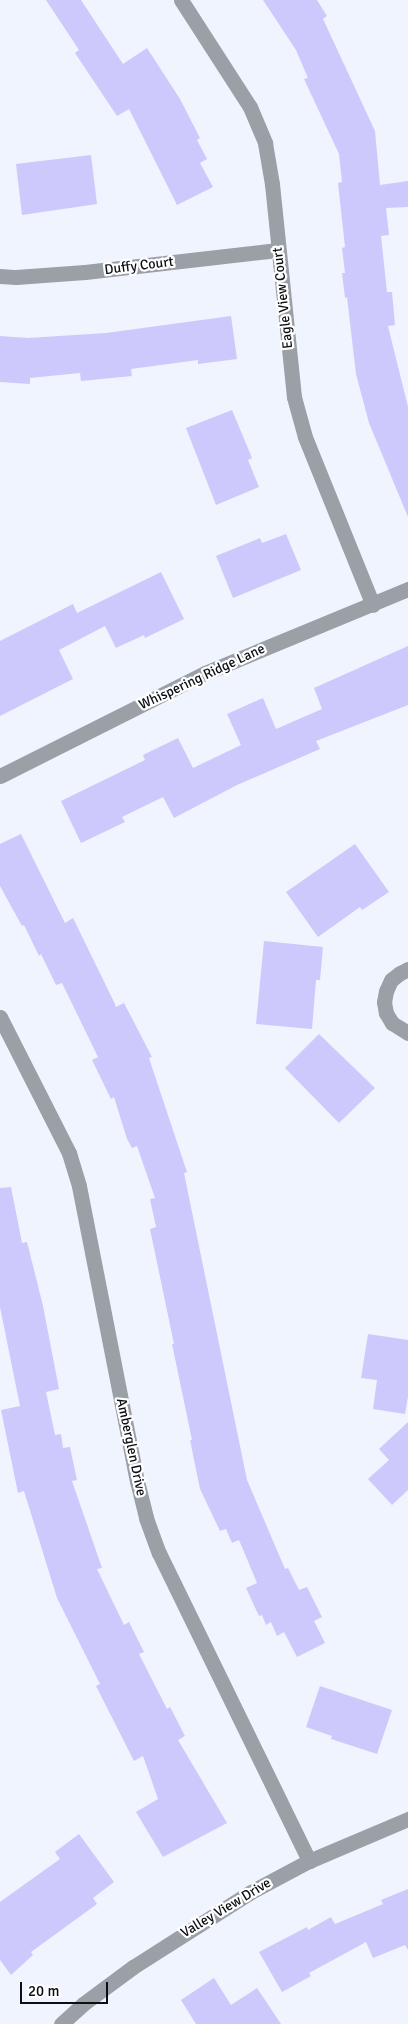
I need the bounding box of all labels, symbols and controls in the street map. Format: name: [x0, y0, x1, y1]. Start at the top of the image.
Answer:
street label: Eagle View Court: [269, 246, 297, 350]
street label: Duffy Court: [104, 253, 174, 279]
street label: Whispering Ridge Lane: [136, 640, 268, 714]
street label: Amberglen Drive: [112, 1397, 150, 1497]
street label: Valley View Drive: [178, 1874, 274, 1942]
scale bar: [22, 1972, 110, 2004]
text: 20 m: [28, 1982, 59, 2000]

